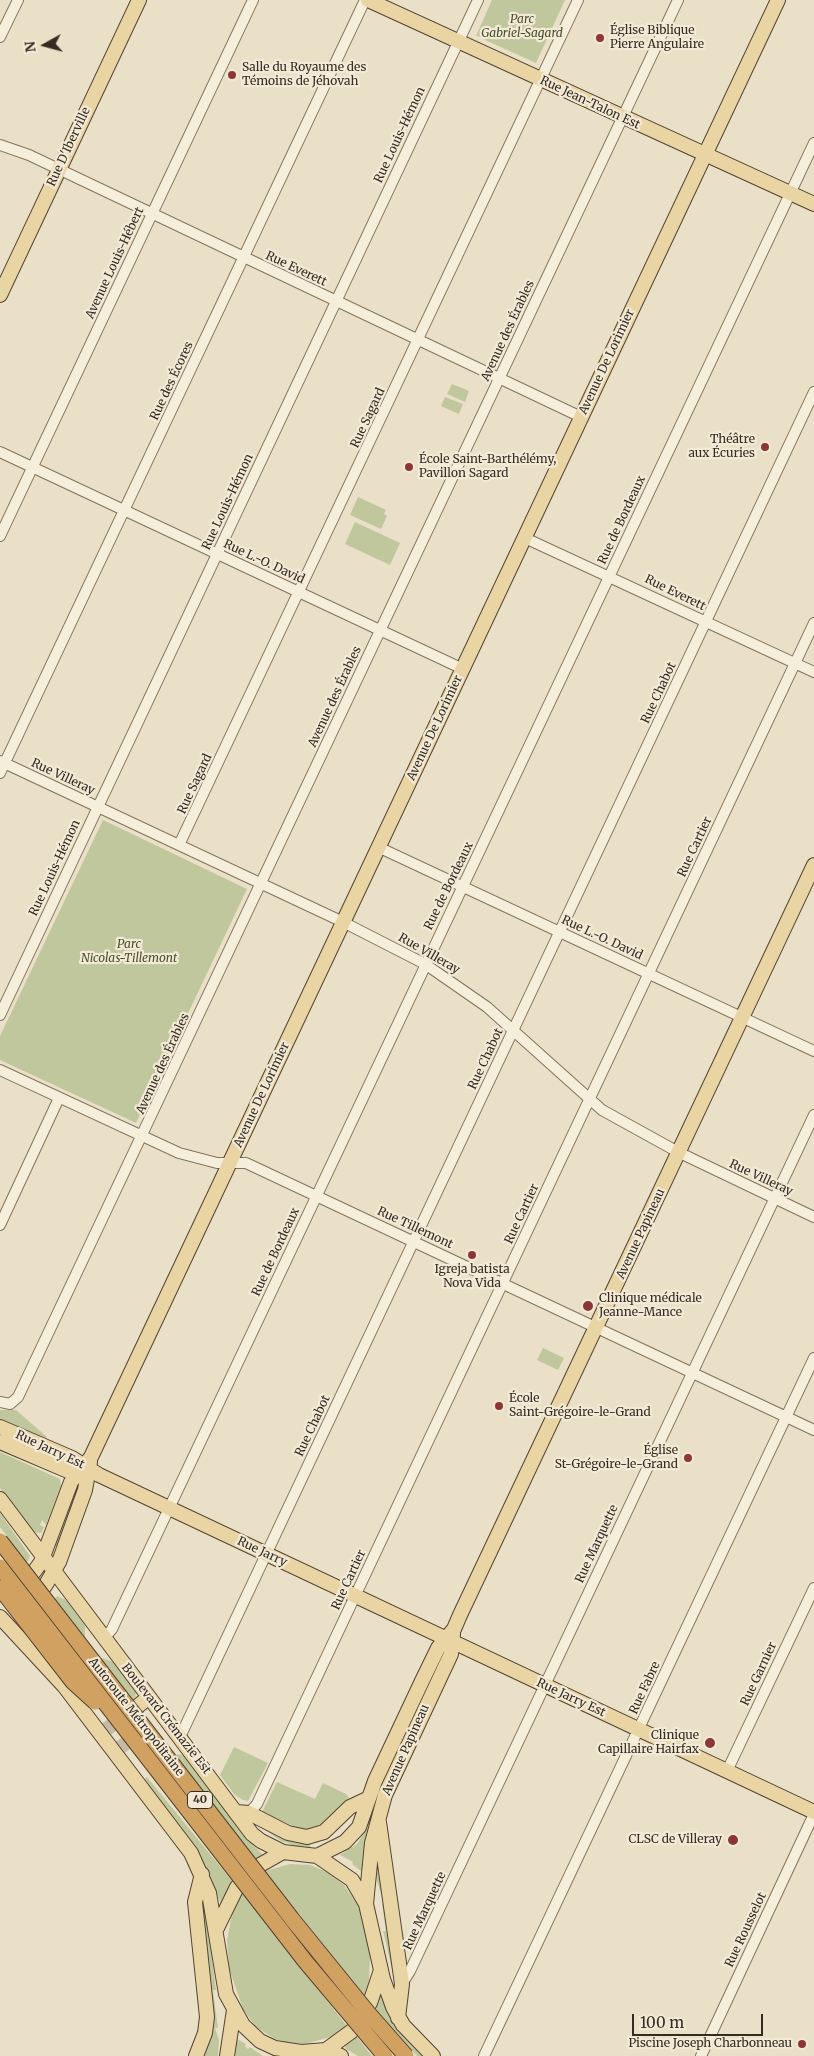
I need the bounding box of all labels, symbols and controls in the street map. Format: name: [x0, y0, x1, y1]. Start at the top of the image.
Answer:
park label: Parc Gabriel-Sagard: [481, 13, 563, 41]
north arrow: [20, 20, 70, 70]
place label: Église Biblique Pierre Angulaire: [610, 24, 704, 52]
marker: Église Biblique Pierre Angulaire: [594, 32, 606, 44]
text: N: [21, 40, 40, 53]
place label: Salle du Royaume des Témoins de Jéhovah: [242, 61, 366, 89]
marker: Salle du Royaume des Témoins de Jéhovah: [226, 69, 238, 81]
street label: Rue Jean-Talon Est: [538, 74, 642, 132]
street label: Rue Louis-Hémon: [371, 85, 429, 185]
street label: Rue D'Iberville: [44, 105, 94, 189]
street label: Avenue Louis-Hébert: [83, 205, 147, 321]
street label: Rue Everett: [263, 249, 329, 289]
street label: Avenue des Érables: [478, 278, 538, 384]
street label: Avenue De Lorimier: [576, 307, 638, 417]
street label: Rue des Écores: [147, 339, 197, 423]
street label: Rue Sagard: [348, 386, 388, 450]
place label: Théâtre aux Écuries: [689, 433, 755, 461]
marker: Théâtre aux Écuries: [759, 441, 771, 453]
street label: Rue Louis-Hémon: [199, 452, 257, 552]
place label: École Saint-Barthélémy, Pavillon Sagard: [419, 453, 556, 481]
marker: École Saint-Barthélémy, Pavillon Sagard: [403, 461, 415, 473]
street label: Rue de Bordeaux: [595, 473, 649, 567]
street label: Rue L.-O. David: [221, 537, 307, 587]
street label: Rue Everett: [642, 572, 708, 614]
street label: Avenue des Érables: [305, 644, 365, 750]
street label: Rue Chabot: [639, 660, 679, 726]
street label: Avenue De Lorimier: [404, 673, 466, 783]
street label: Rue Sagard: [175, 752, 215, 816]
street label: Rue Villeray: [29, 756, 97, 798]
street label: Rue Cartier: [675, 815, 715, 879]
street label: Rue Louis-Hémon: [26, 818, 84, 918]
street label: Rue de Bordeaux: [421, 840, 477, 932]
street label: Rue L.-O. David: [559, 913, 645, 963]
street label: Rue Villeray: [396, 931, 462, 977]
park label: Parc Nicolas-Tillemont: [81, 938, 177, 966]
street label: Avenue des Érables: [133, 1011, 193, 1117]
street label: Rue Chabot: [466, 1026, 506, 1092]
street label: Avenue De Lorimier: [231, 1040, 293, 1150]
street label: Rue Villeray: [727, 1157, 795, 1199]
street label: Rue Cartier: [502, 1182, 542, 1246]
street label: Avenue Papineau: [614, 1187, 668, 1281]
street label: Rue Tillemont: [375, 1204, 455, 1252]
street label: Rue de Bordeaux: [249, 1205, 303, 1299]
marker: Igreja batista Nova Vida: [466, 1249, 478, 1261]
place label: Igreja batista Nova Vida: [434, 1263, 510, 1291]
place label: Clinique médicale Jeanne-Mance: [599, 1292, 702, 1320]
marker: Clinique médicale Jeanne-Mance: [581, 1299, 595, 1313]
place label: École Saint-Grégoire-le-Grand: [509, 1392, 651, 1420]
street label: Rue Chabot: [293, 1393, 333, 1459]
marker: École Saint-Grégoire-le-Grand: [493, 1400, 505, 1412]
street label: Rue Jarry Est: [13, 1428, 87, 1472]
place label: Église St-Grégoire-le-Grand: [555, 1444, 678, 1472]
marker: Église St-Grégoire-le-Grand: [682, 1452, 694, 1464]
street label: Rue Marquette: [573, 1503, 621, 1585]
street label: Rue Jarry: [235, 1534, 289, 1570]
street label: Rue Cartier: [329, 1548, 369, 1612]
street label: Rue Garnier: [738, 1640, 780, 1708]
street label: Autoroute Métropolitaine: [85, 1655, 187, 1779]
street label: Rue Fabre: [627, 1659, 663, 1717]
street label: Boulevard Crémazie Est: [118, 1661, 214, 1777]
street label: Rue Jarry Est: [534, 1676, 608, 1720]
street label: Avenue Papineau: [379, 1702, 433, 1798]
place label: Clinique Capillaire Hairfax: [598, 1729, 699, 1757]
marker: Clinique Capillaire Hairfax: [703, 1736, 717, 1750]
road number: 40: [188, 1792, 212, 1808]
place label: CLSC de Villeray: [628, 1833, 722, 1847]
marker: CLSC de Villeray: [726, 1833, 740, 1847]
street label: Rue Marquette: [401, 1870, 449, 1952]
street label: Rue Rousselot: [722, 1890, 770, 1970]
scale bar: [634, 2004, 765, 2036]
text: 100 m: [640, 2013, 684, 2032]
place label: Piscine Joseph Charbonneau: [628, 2037, 792, 2051]
marker: Piscine Joseph Charbonneau: [796, 2038, 808, 2050]

